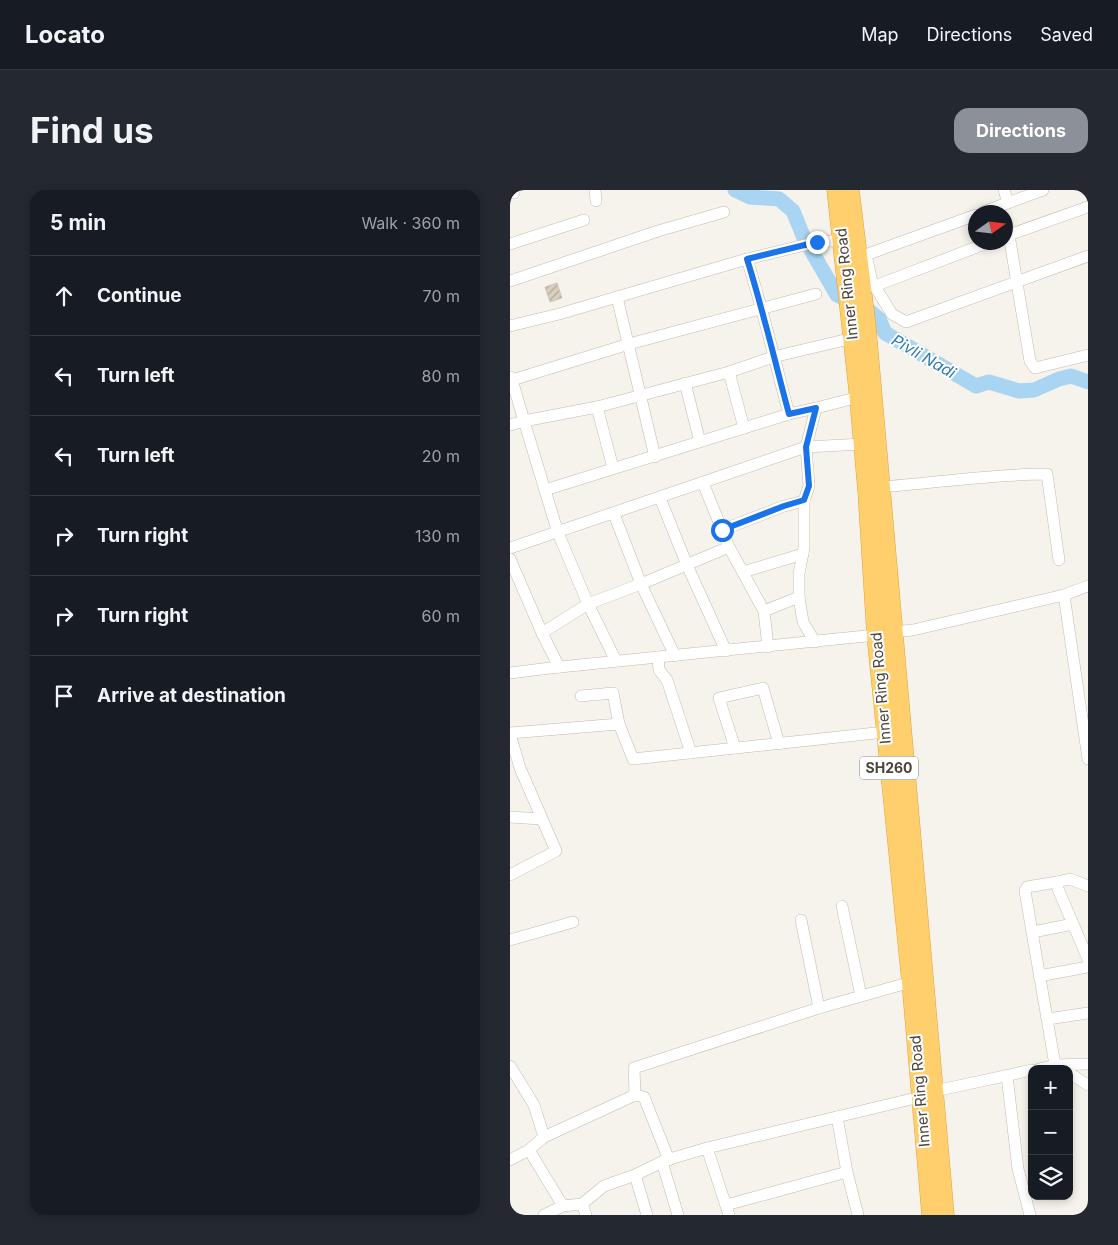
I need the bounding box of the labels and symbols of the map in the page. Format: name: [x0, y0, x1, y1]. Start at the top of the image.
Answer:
north arrow: [968, 205, 1013, 250]
street label: Inner Ring Road: [831, 227, 862, 341]
route end: [806, 231, 829, 254]
water label: Pivli Nadi: [888, 330, 961, 383]
route start: [711, 519, 734, 542]
street label: Inner Ring Road: [866, 631, 895, 745]
road number: SH260: [860, 756, 918, 780]
street label: Inner Ring Road: [905, 1034, 934, 1148]

